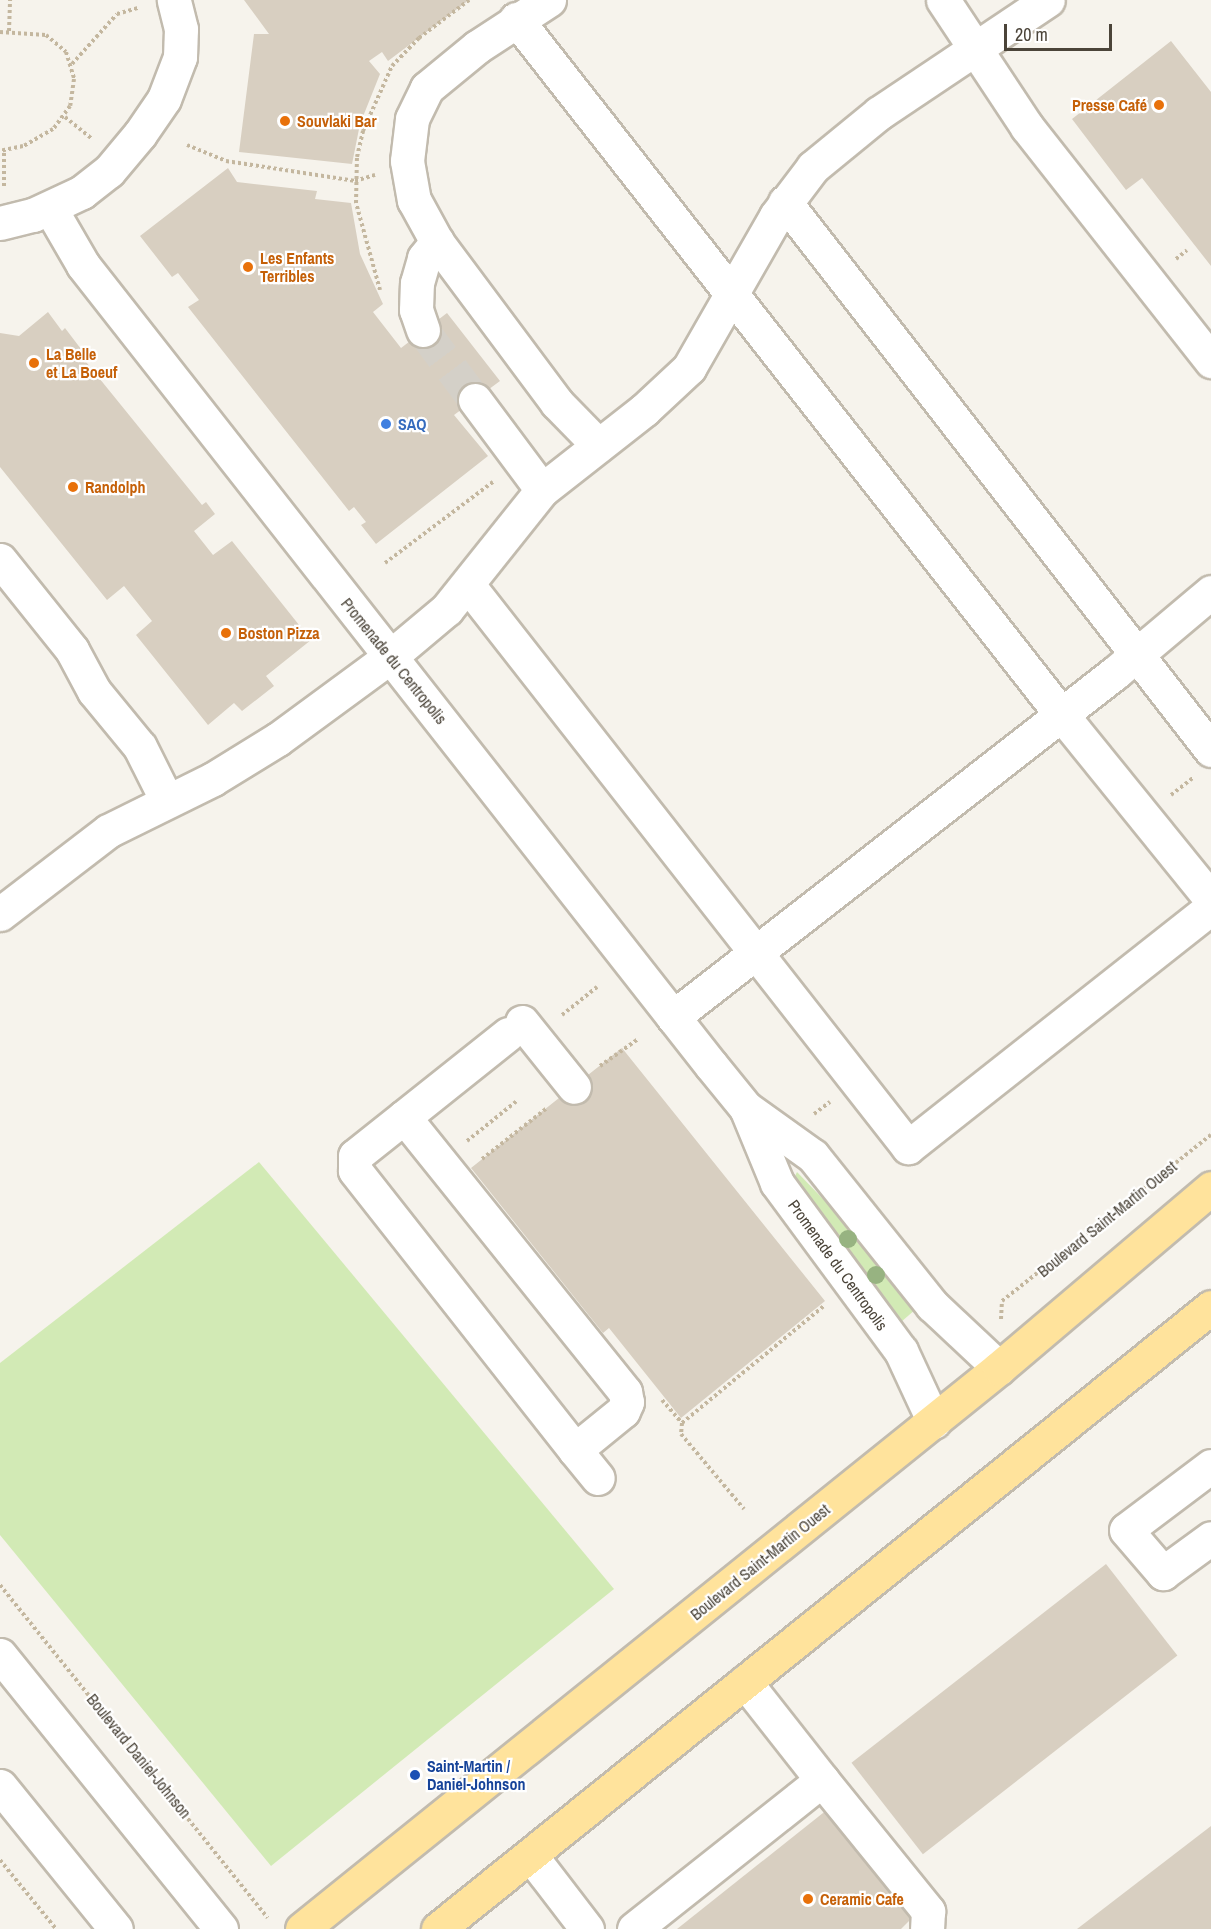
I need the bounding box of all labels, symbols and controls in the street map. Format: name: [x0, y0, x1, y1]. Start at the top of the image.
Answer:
scale bar: [1007, 12, 1115, 50]
text: 20 m: [1015, 22, 1048, 47]
place label: Presse Café: [1072, 95, 1147, 115]
marker: Presse Café: [1152, 98, 1166, 112]
place label: Souvlaki Bar: [297, 111, 376, 131]
marker: Souvlaki Bar: [278, 114, 292, 128]
place label: Les Enfants Terribles: [260, 248, 334, 286]
marker: Les Enfants Terribles: [241, 260, 255, 274]
place label: La Belle et La Boeuf: [46, 344, 117, 382]
marker: La Belle et La Boeuf: [27, 356, 41, 370]
place label: SAQ: [398, 414, 426, 434]
marker: SAQ: [379, 417, 393, 431]
place label: Randolph: [85, 477, 145, 497]
marker: Randolph: [66, 480, 80, 494]
street label: Promenade du Centropolis: [337, 594, 451, 728]
place label: Boston Pizza: [238, 623, 320, 643]
marker: Boston Pizza: [219, 626, 233, 640]
street label: Boulevard Saint-Martin Ouest: [1034, 1157, 1180, 1281]
street label: Promenade du Centropolis: [784, 1196, 892, 1334]
street label: Boulevard Saint-Martin Ouest: [687, 1500, 833, 1624]
street label: Boulevard Daniel-Johnson: [83, 1690, 195, 1822]
place label: Saint-Martin / Daniel-Johnson: [427, 1756, 525, 1794]
marker: Saint-Martin / Daniel-Johnson: [408, 1768, 422, 1782]
place label: Ceramic Cafe: [820, 1889, 904, 1909]
marker: Ceramic Cafe: [801, 1892, 815, 1906]

